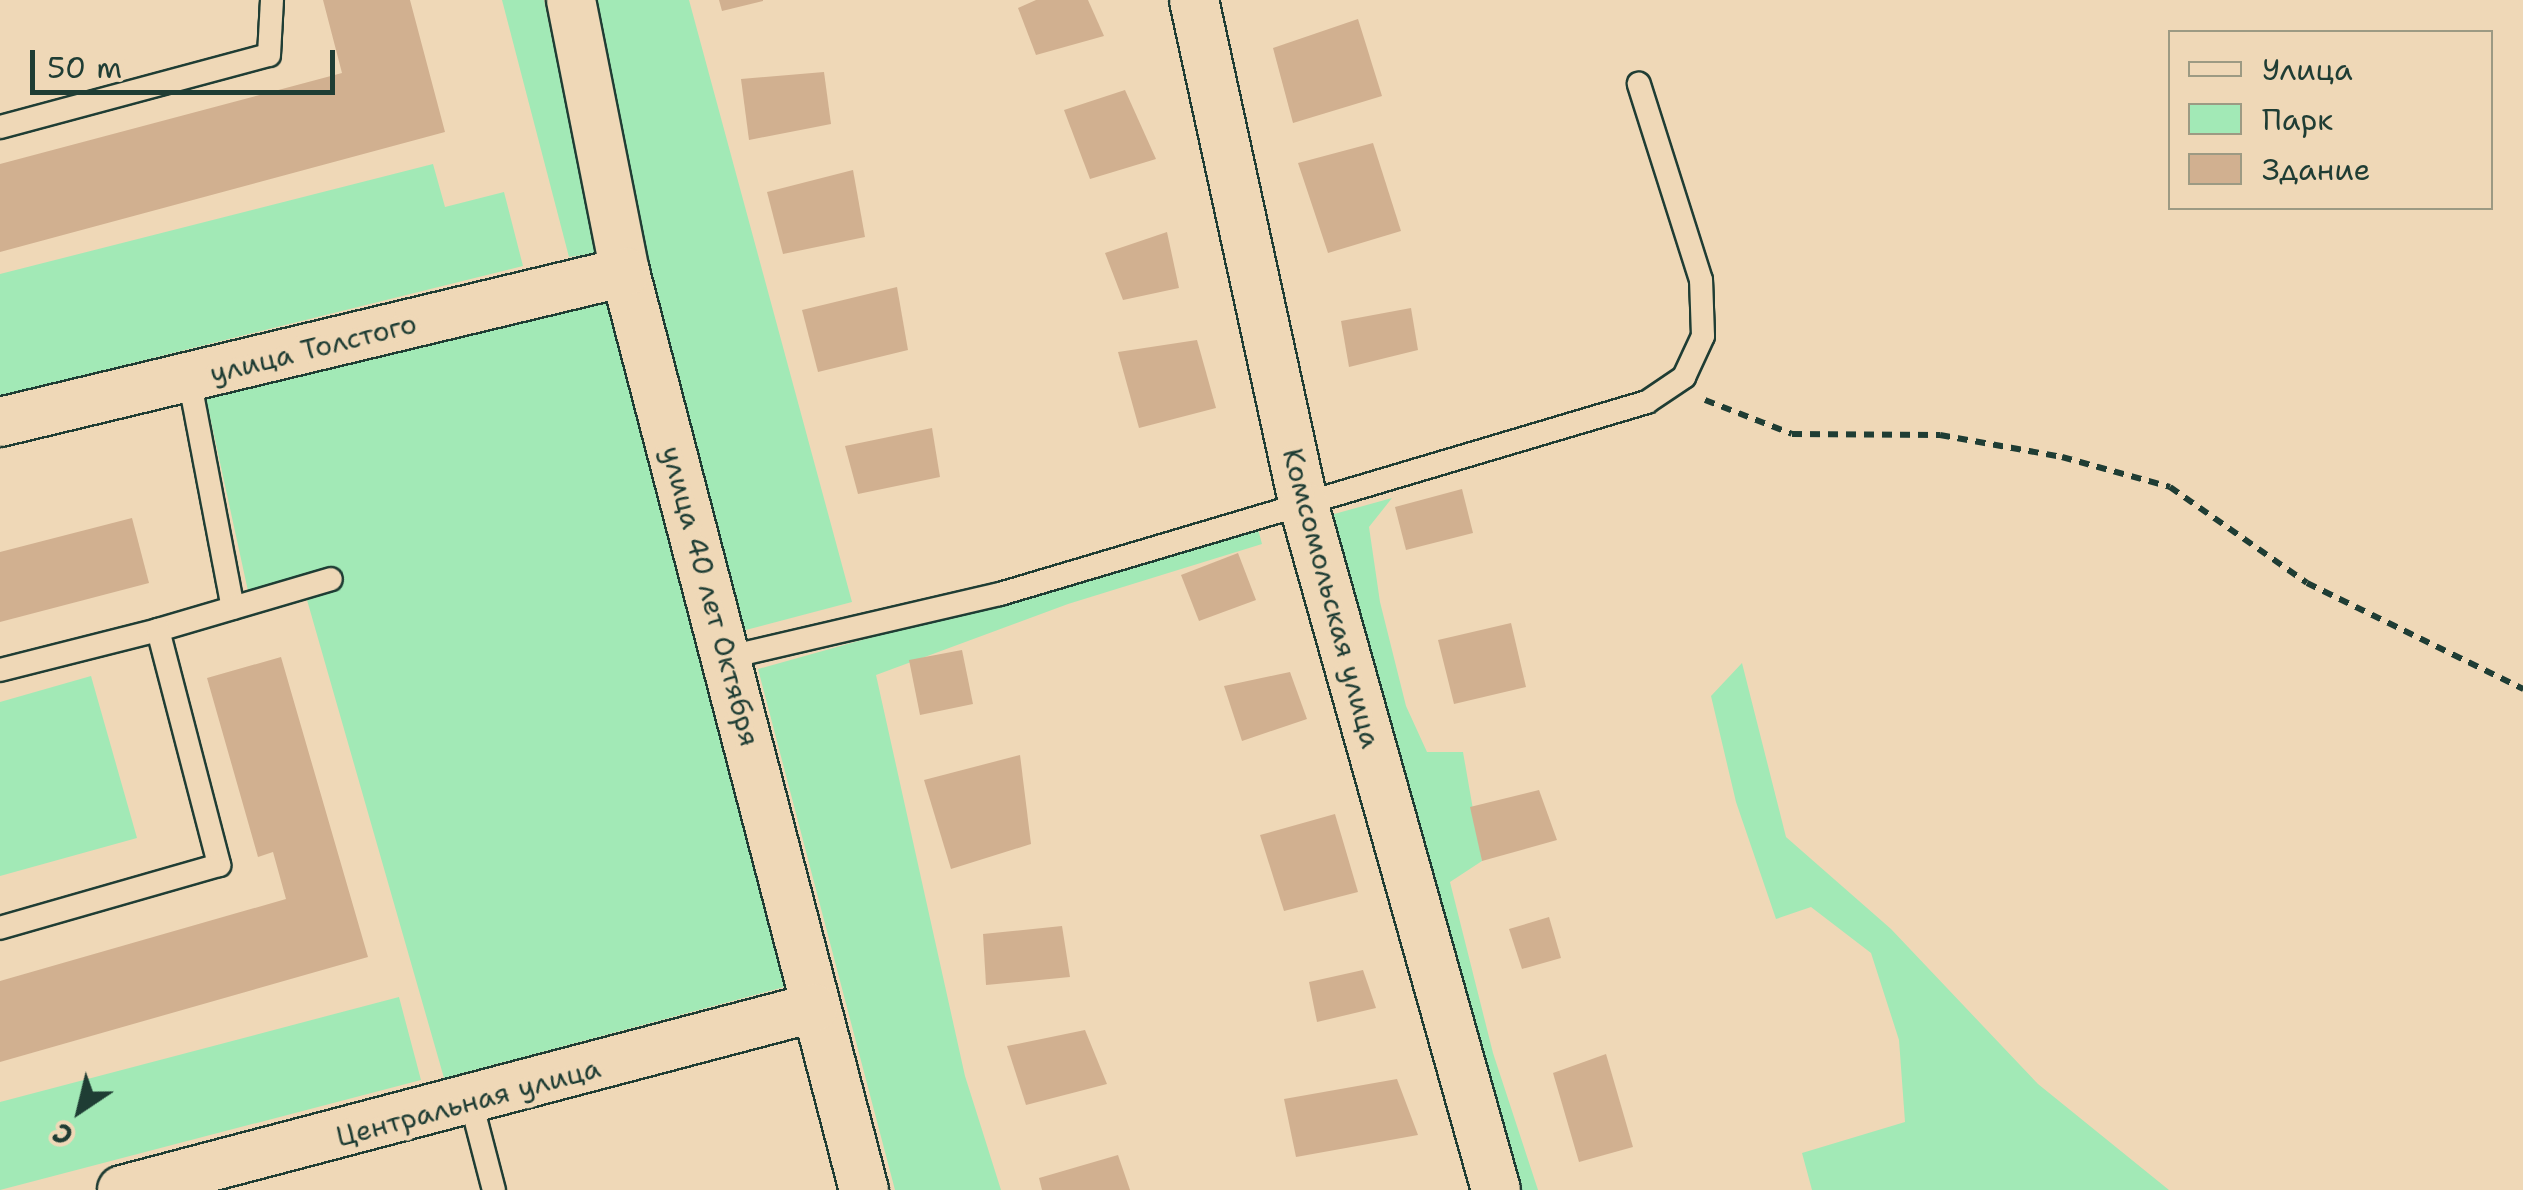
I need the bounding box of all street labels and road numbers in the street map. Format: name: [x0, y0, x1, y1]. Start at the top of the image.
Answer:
street label: улица Толстого: [206, 306, 420, 390]
street label: улица 40 лет Октября: [655, 442, 767, 750]
street label: Комсомольская улица: [1276, 444, 1388, 752]
street label: Центральная улица: [332, 1051, 604, 1153]

